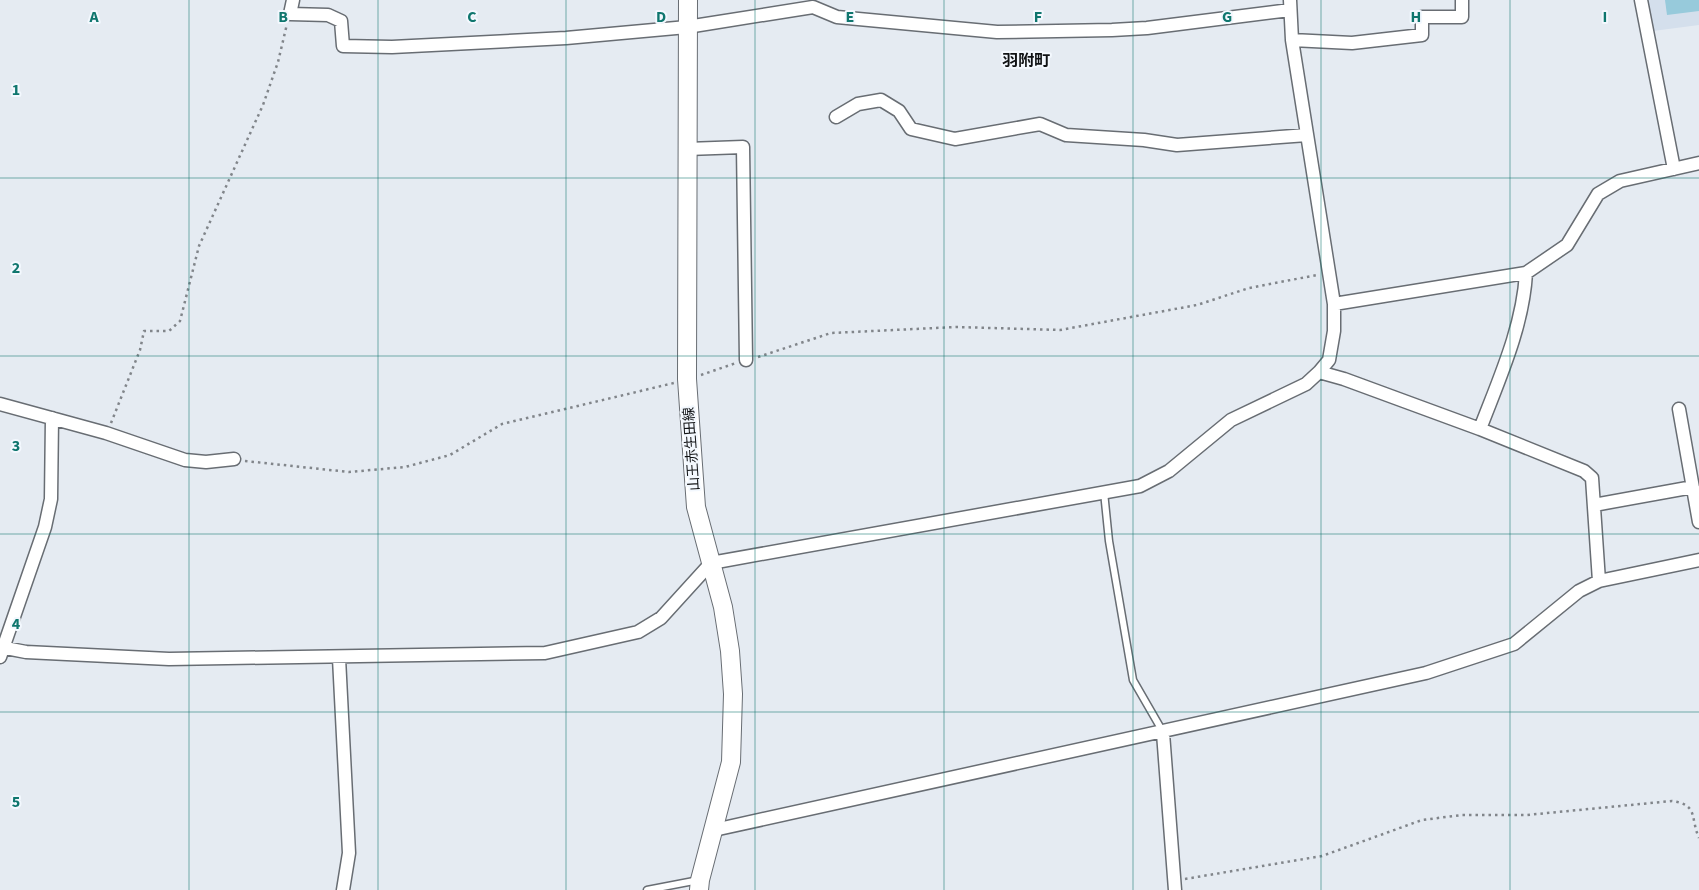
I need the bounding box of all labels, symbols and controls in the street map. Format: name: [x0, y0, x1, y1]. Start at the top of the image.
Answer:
text: A: [88, 6, 99, 28]
text: B: [278, 6, 288, 28]
text: C: [467, 6, 477, 28]
text: D: [656, 6, 666, 28]
text: E: [846, 6, 854, 28]
text: F: [1034, 6, 1042, 28]
text: G: [1222, 6, 1232, 28]
text: H: [1411, 6, 1421, 28]
text: I: [1603, 6, 1607, 28]
district label: 羽附町: [1002, 50, 1050, 72]
text: 1: [12, 79, 20, 101]
text: 2: [12, 257, 20, 279]
street label: 山王赤生田線: [679, 406, 705, 492]
text: 3: [12, 435, 20, 457]
text: 4: [12, 613, 21, 635]
text: 5: [12, 791, 20, 813]

